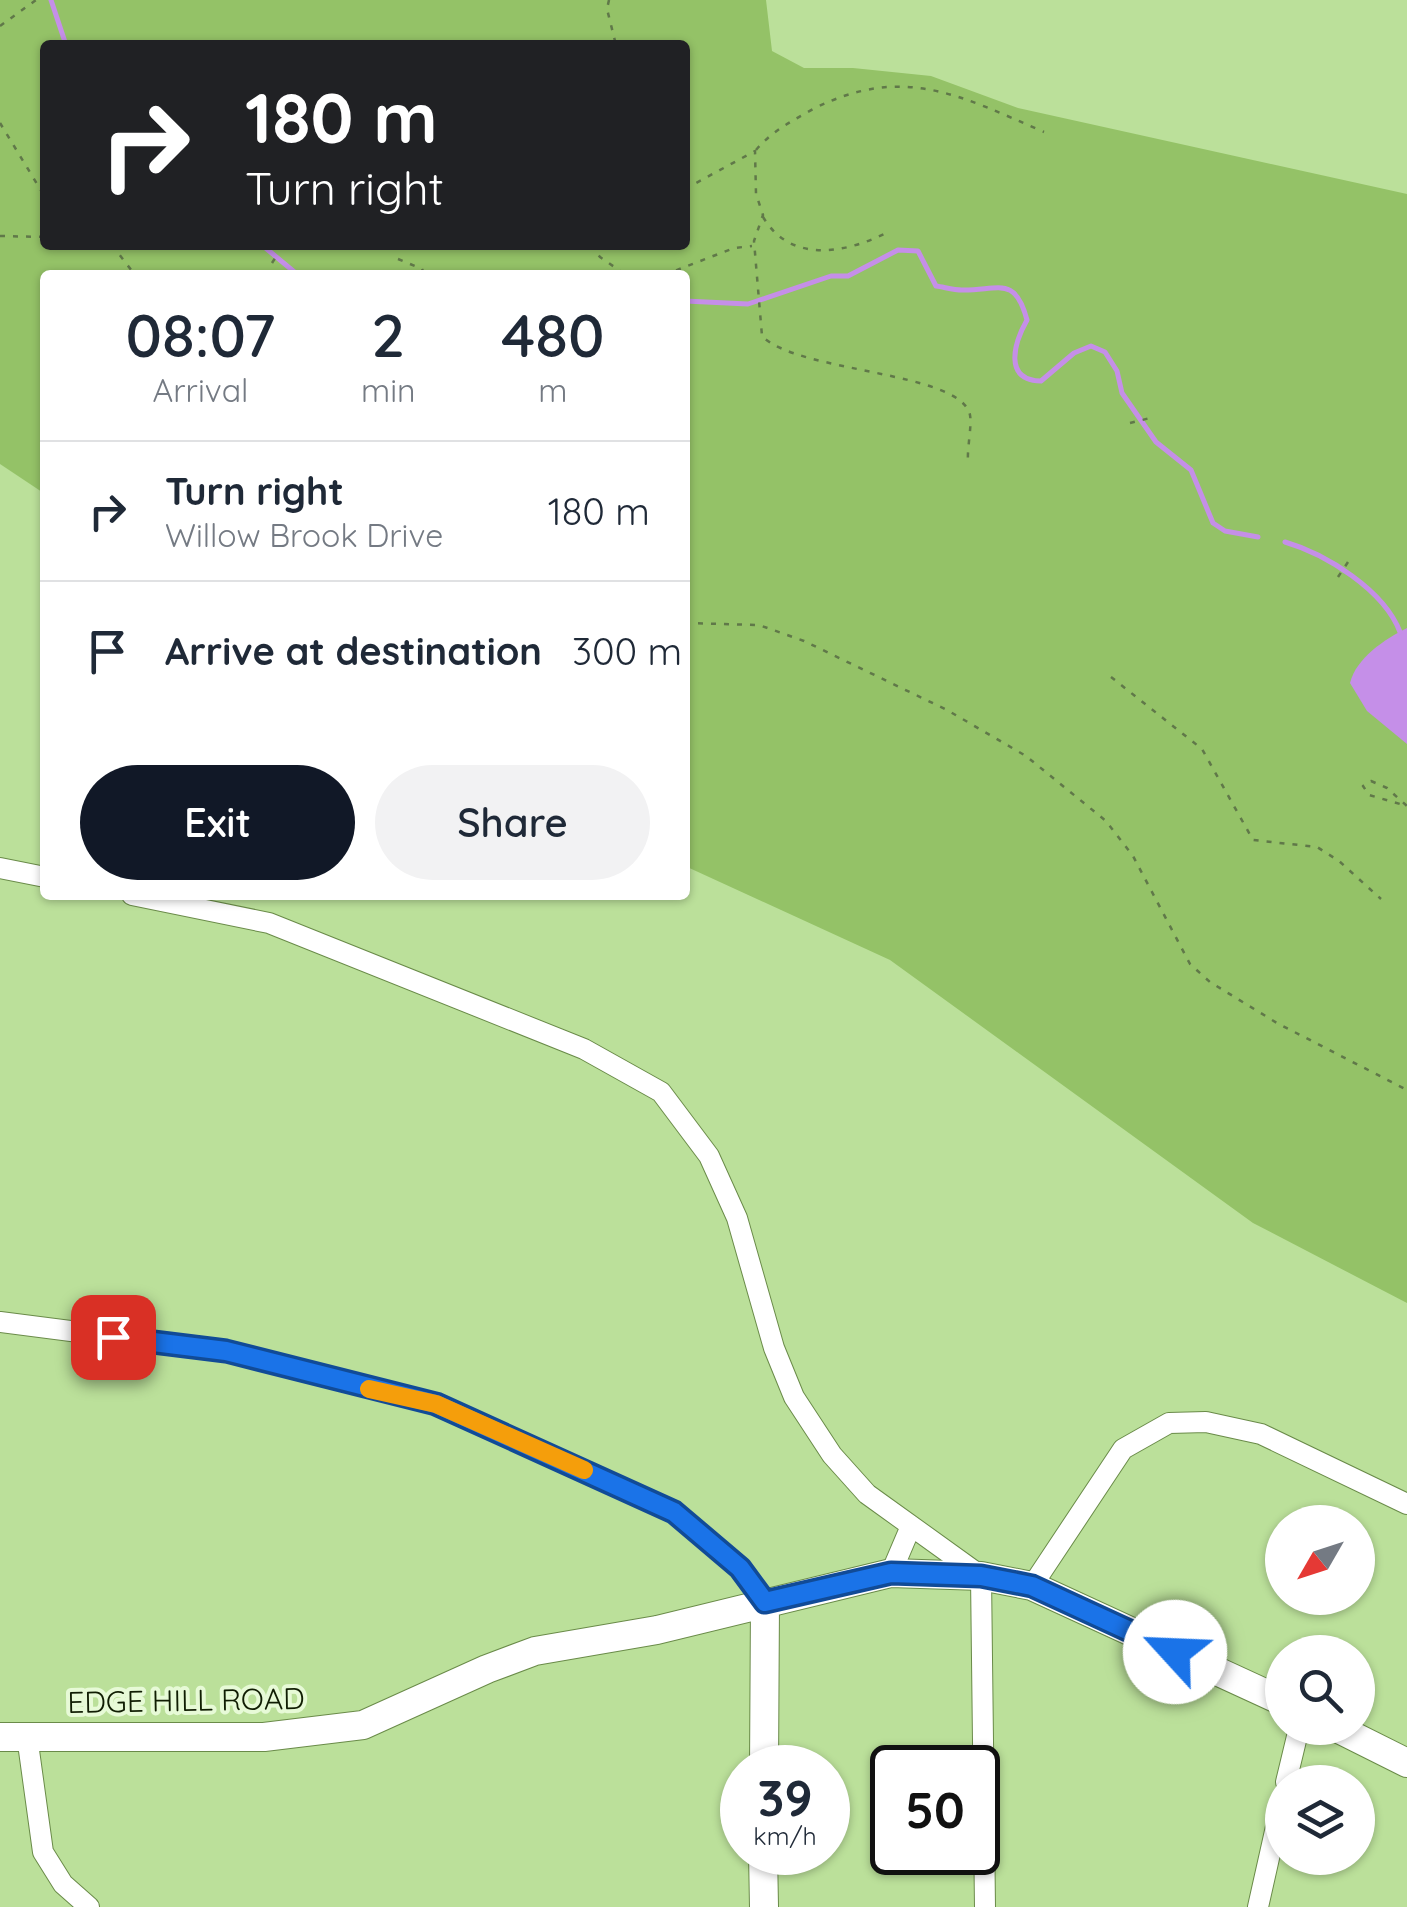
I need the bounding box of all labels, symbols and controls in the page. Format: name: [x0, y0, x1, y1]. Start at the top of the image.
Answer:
text: 180 m: [245, 73, 438, 161]
icon: right: [80, 80, 210, 210]
text: Turn right: [245, 160, 444, 216]
text: 08:07: [126, 297, 275, 372]
text: 2: [371, 297, 405, 372]
text: 480: [501, 297, 604, 372]
text: Arrival: [153, 370, 248, 410]
text: min: [361, 370, 416, 410]
text: m: [538, 370, 567, 410]
text: Turn right: [165, 467, 344, 515]
icon: right: [80, 484, 135, 539]
text: 180 m: [548, 487, 650, 535]
text: Willow Brook Drive: [165, 515, 443, 555]
icon: arrive: [80, 624, 135, 679]
text: Arrive at destination: [165, 627, 542, 675]
text: 300 m: [572, 627, 682, 675]
button: Exit: [80, 765, 355, 880]
button: Share: [375, 765, 650, 880]
pin: [71, 1295, 156, 1380]
icon: arrive: [86, 1310, 141, 1365]
north arrow: [1265, 1505, 1375, 1615]
map controls: [1265, 1505, 1375, 1875]
position arrow: [1123, 1600, 1227, 1704]
button: search: [1265, 1635, 1375, 1745]
street label: EDGE HILL ROAD: [67, 1679, 305, 1721]
speed limit sign: 50: [870, 1745, 1000, 1875]
button: layers: [1265, 1765, 1375, 1875]
text: 39: [757, 1766, 813, 1829]
text: km/h: [753, 1820, 817, 1851]

